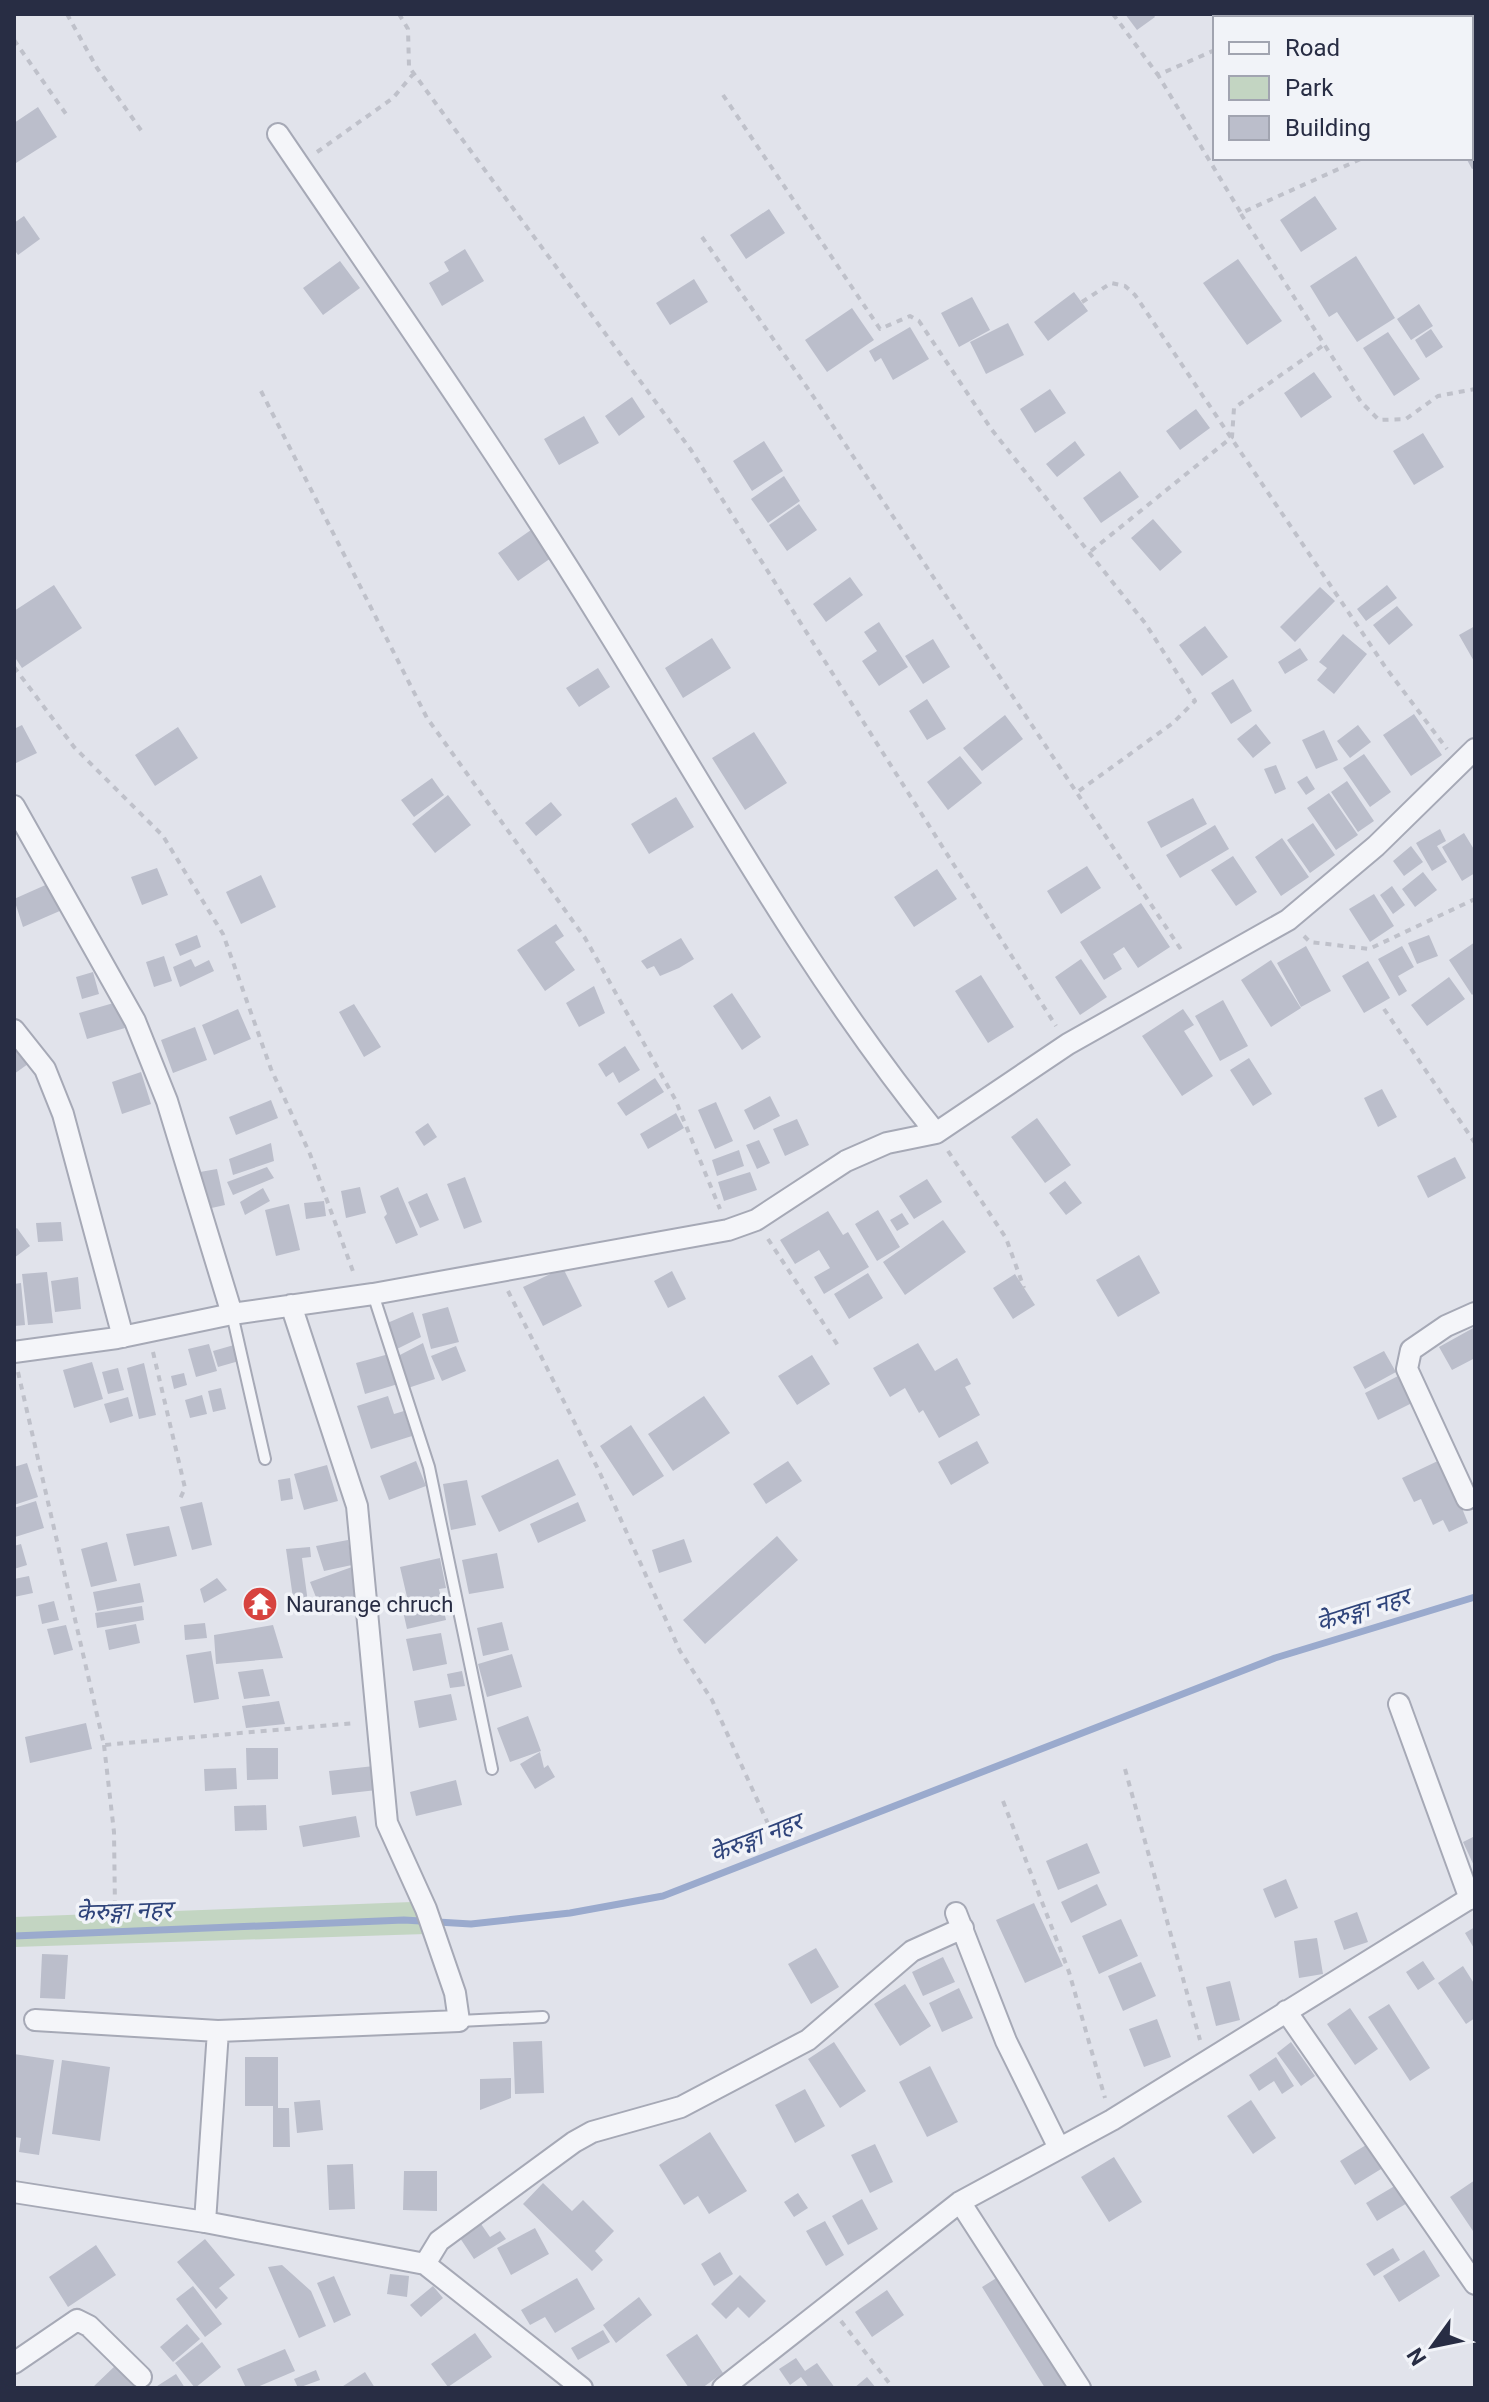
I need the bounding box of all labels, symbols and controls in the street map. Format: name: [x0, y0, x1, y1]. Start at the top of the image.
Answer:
legend: [1213, 16, 1473, 160]
text: Road: [1285, 34, 1340, 62]
text: Park: [1285, 74, 1334, 102]
text: Building: [1285, 114, 1371, 142]
water label: केेरुङ्गा नहर: [1313, 1581, 1417, 1637]
temple icon: Naurange chruch: [241, 1585, 279, 1623]
place label: Naurange chruch: [286, 1592, 453, 1617]
water label: केेरुङ्गा नहर: [706, 1806, 810, 1868]
water label: केेरुङ्गा नहर: [76, 1895, 177, 1927]
north arrow: [1393, 2306, 1473, 2386]
text: N: [1402, 2343, 1431, 2370]

